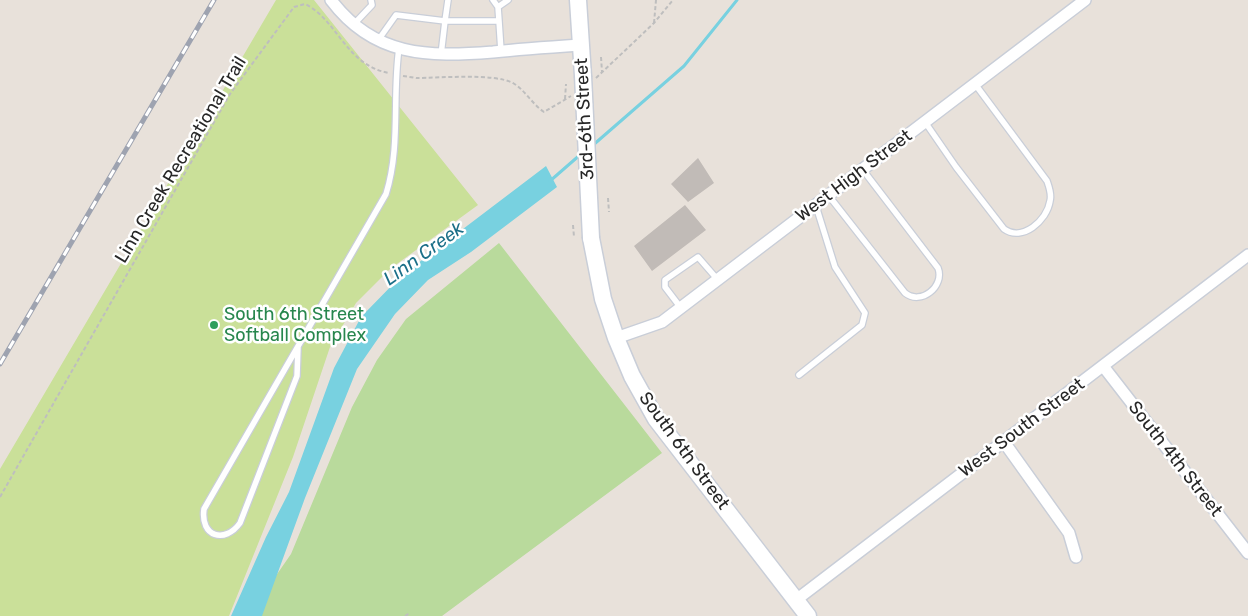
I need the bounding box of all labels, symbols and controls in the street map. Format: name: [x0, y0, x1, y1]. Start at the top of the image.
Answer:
street label: Linn Creek Recreational Trail: [111, 53, 251, 267]
street label: 3rd-6th Street: [571, 57, 599, 181]
street label: West High Street: [792, 125, 916, 227]
water label: Linn Creek: [379, 217, 469, 291]
place label: South 6th Street Softball Complex: [224, 304, 366, 346]
marker: South 6th Street Softball Complex: [208, 319, 220, 331]
street label: West South Street: [955, 374, 1089, 482]
street label: South 6th Street: [634, 388, 734, 514]
street label: South 4th Street: [1123, 397, 1227, 521]

